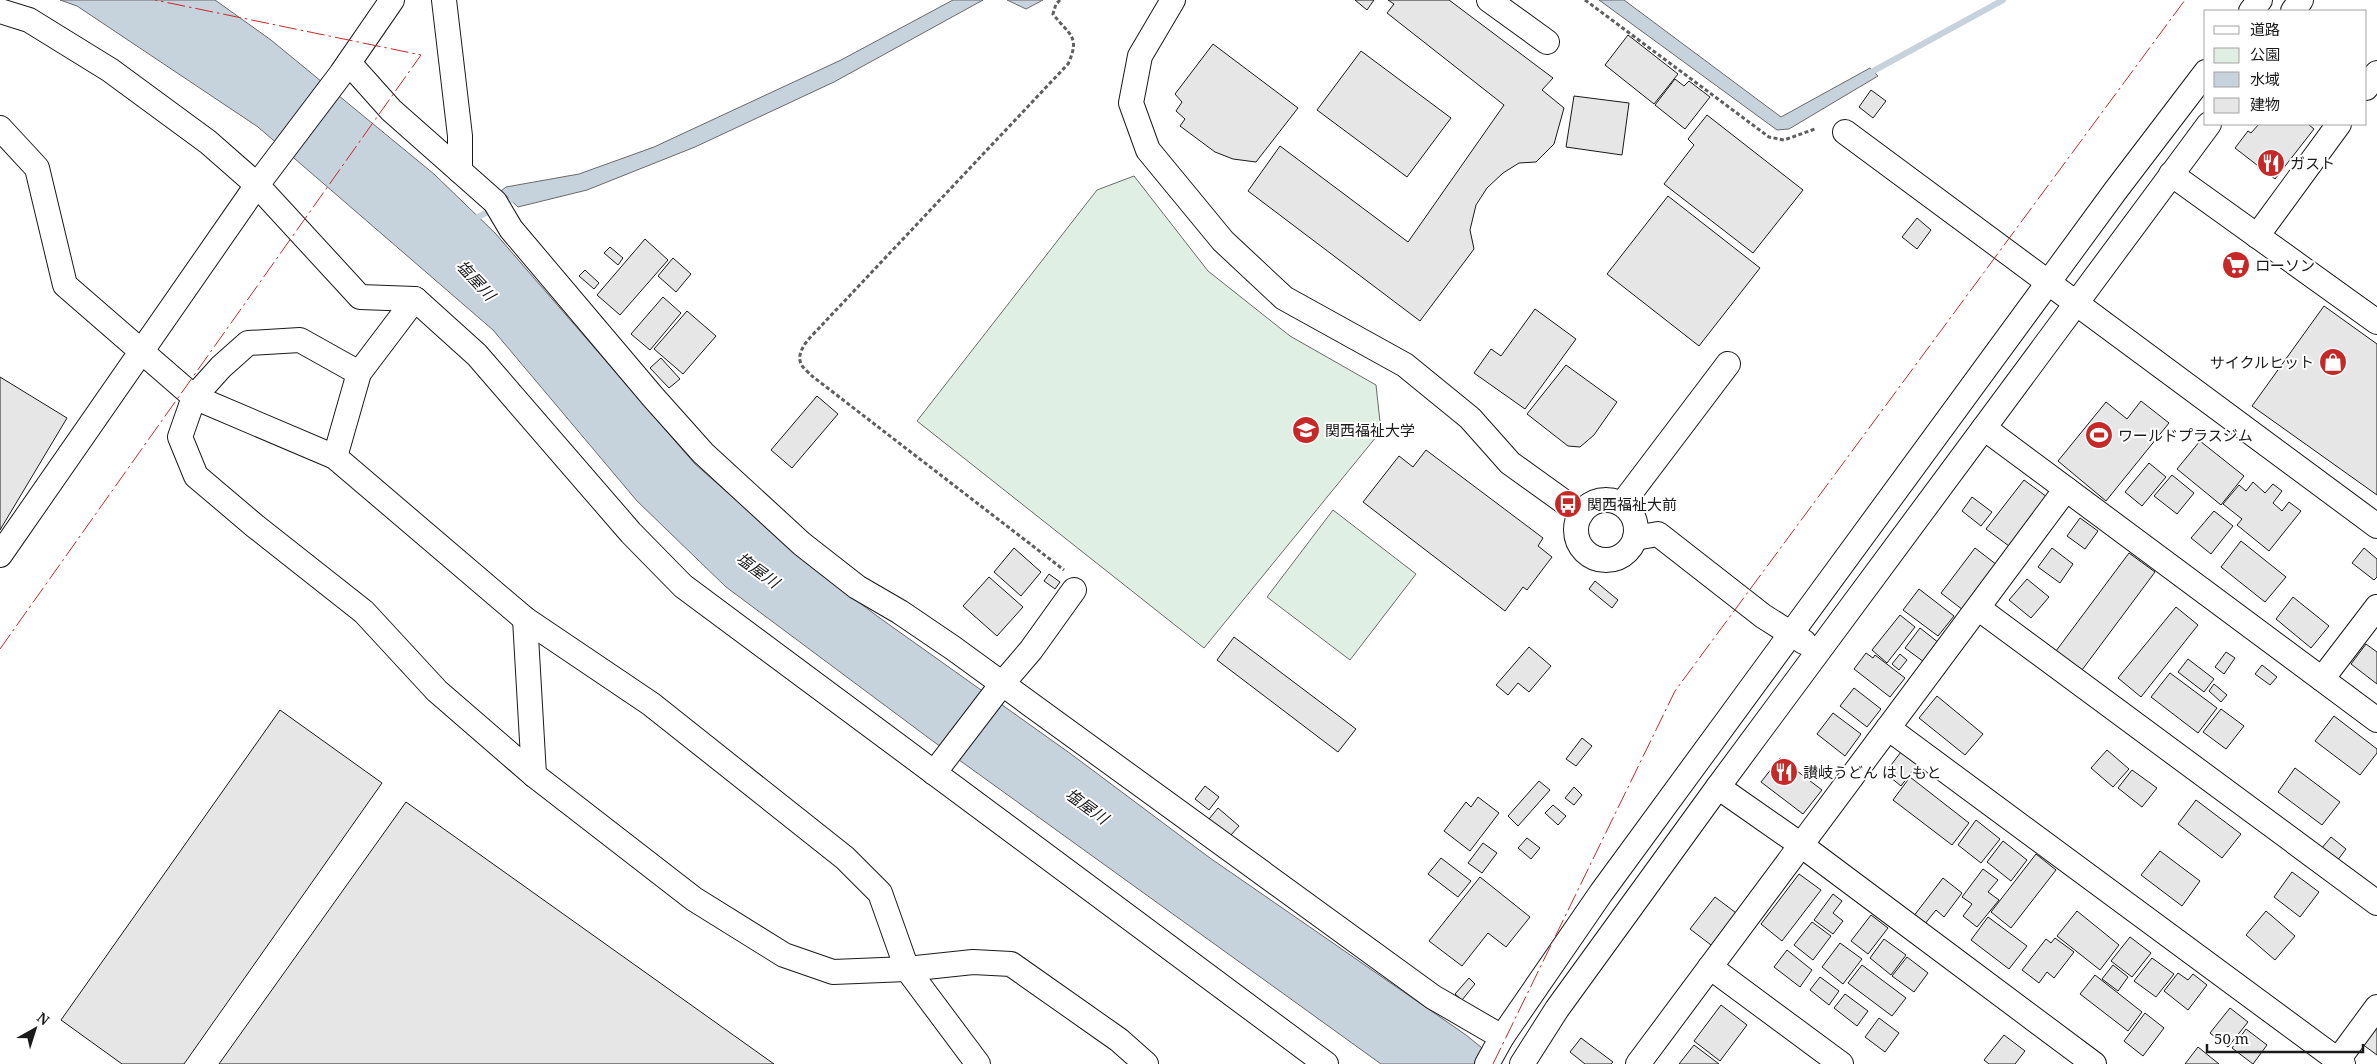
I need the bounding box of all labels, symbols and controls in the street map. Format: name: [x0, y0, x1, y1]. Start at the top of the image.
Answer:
legend: [2204, 10, 2367, 125]
text: 道路: [2250, 19, 2280, 39]
text: 公園: [2250, 44, 2280, 64]
text: 水域: [2250, 69, 2280, 89]
text: 建物: [2250, 94, 2280, 114]
restaurant icon: ガスト: [2256, 148, 2286, 178]
place label: ガスト: [2290, 153, 2335, 173]
supermarket icon: ローソン: [2221, 250, 2251, 280]
water label: 塩屋川: [452, 255, 502, 307]
place label: ローソン: [2255, 255, 2315, 275]
shop icon: サイクルヒット: [2318, 347, 2348, 377]
place label: サイクルヒット: [2210, 352, 2314, 372]
school or university icon: 関西福祉大学: [1291, 415, 1321, 445]
place label: 関西福祉大学: [1325, 420, 1415, 440]
sports icon: ワールドプラスジム: [2084, 420, 2114, 450]
place label: ワールドプラスジム: [2118, 425, 2253, 445]
bus stop icon: 関西福祉大前: [1553, 489, 1583, 519]
place label: 関西福祉大前: [1587, 494, 1677, 514]
water label: 塩屋川: [732, 547, 785, 594]
restaurant icon: 讃岐うどん はしもと: [1769, 757, 1799, 787]
place label: 讃岐うどん はしもと: [1803, 762, 1942, 782]
water label: 塩屋川: [1061, 783, 1114, 830]
north arrow: [10, 1004, 60, 1054]
text: N: [33, 1008, 54, 1029]
scale bar: [2207, 1022, 2363, 1054]
text: 50 m: [2214, 1028, 2249, 1048]

